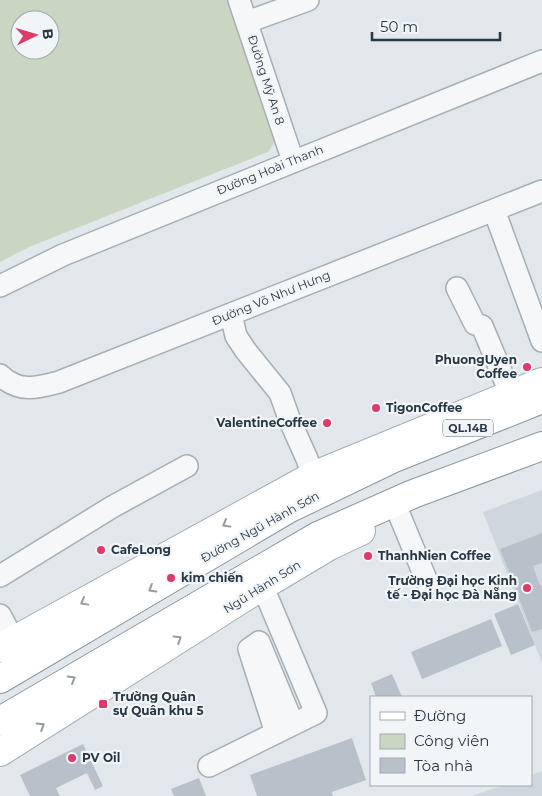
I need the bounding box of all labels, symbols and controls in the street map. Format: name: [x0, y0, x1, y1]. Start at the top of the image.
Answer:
north arrow: [10, 10, 60, 60]
scale bar: [372, 10, 500, 42]
text: 50 m: [380, 17, 418, 36]
text: B: [39, 28, 57, 40]
street label: Đường Mỹ An 8: [245, 33, 288, 127]
street label: Đường Hoài Thanh: [214, 141, 325, 198]
street label: Đường Võ Như Hưng: [209, 267, 332, 328]
place label: PhuongUyen Coffee: [435, 352, 517, 381]
marker: PhuongUyen Coffee: [521, 361, 533, 373]
place label: TigonCoffee: [386, 400, 463, 415]
marker: TigonCoffee: [370, 402, 382, 414]
place label: ValentineCoffee: [215, 415, 317, 430]
marker: ValentineCoffee: [321, 417, 333, 429]
road number: QL.14B: [443, 419, 493, 436]
street label: Đường Ngũ Hành Sơn: [198, 488, 322, 565]
one-way arrow: [223, 517, 232, 527]
place label: CafeLong: [111, 542, 171, 557]
marker: CafeLong: [95, 544, 107, 556]
place label: ThanhNien Coffee: [378, 548, 491, 563]
marker: ThanhNien Coffee: [362, 550, 374, 562]
street label: Ngũ Hành Sơn: [220, 557, 303, 616]
place label: kim chiến: [181, 570, 243, 585]
marker: kim chiến: [165, 572, 177, 584]
place label: Trường Đại học Kinh tế - Đại học Đà Nẵng: [387, 573, 517, 602]
one-way arrow: [148, 582, 157, 592]
marker: Trường Đại học Kinh tế - Đại học Đà Nẵng: [521, 582, 533, 594]
one-way arrow: [80, 596, 89, 606]
one-way arrow: [173, 636, 182, 646]
one-way arrow: [67, 675, 76, 685]
place label: Trường Quân sự Quân khu 5: [113, 689, 204, 718]
legend: [370, 696, 532, 786]
marker: Trường Quân sự Quân khu 5: [97, 698, 109, 710]
text: Đường: [414, 706, 466, 725]
one-way arrow: [36, 723, 45, 733]
text: Công viên: [414, 731, 489, 750]
place label: PV Oil: [82, 750, 120, 765]
marker: PV Oil: [66, 752, 78, 764]
text: Tòa nhà: [414, 756, 473, 775]

